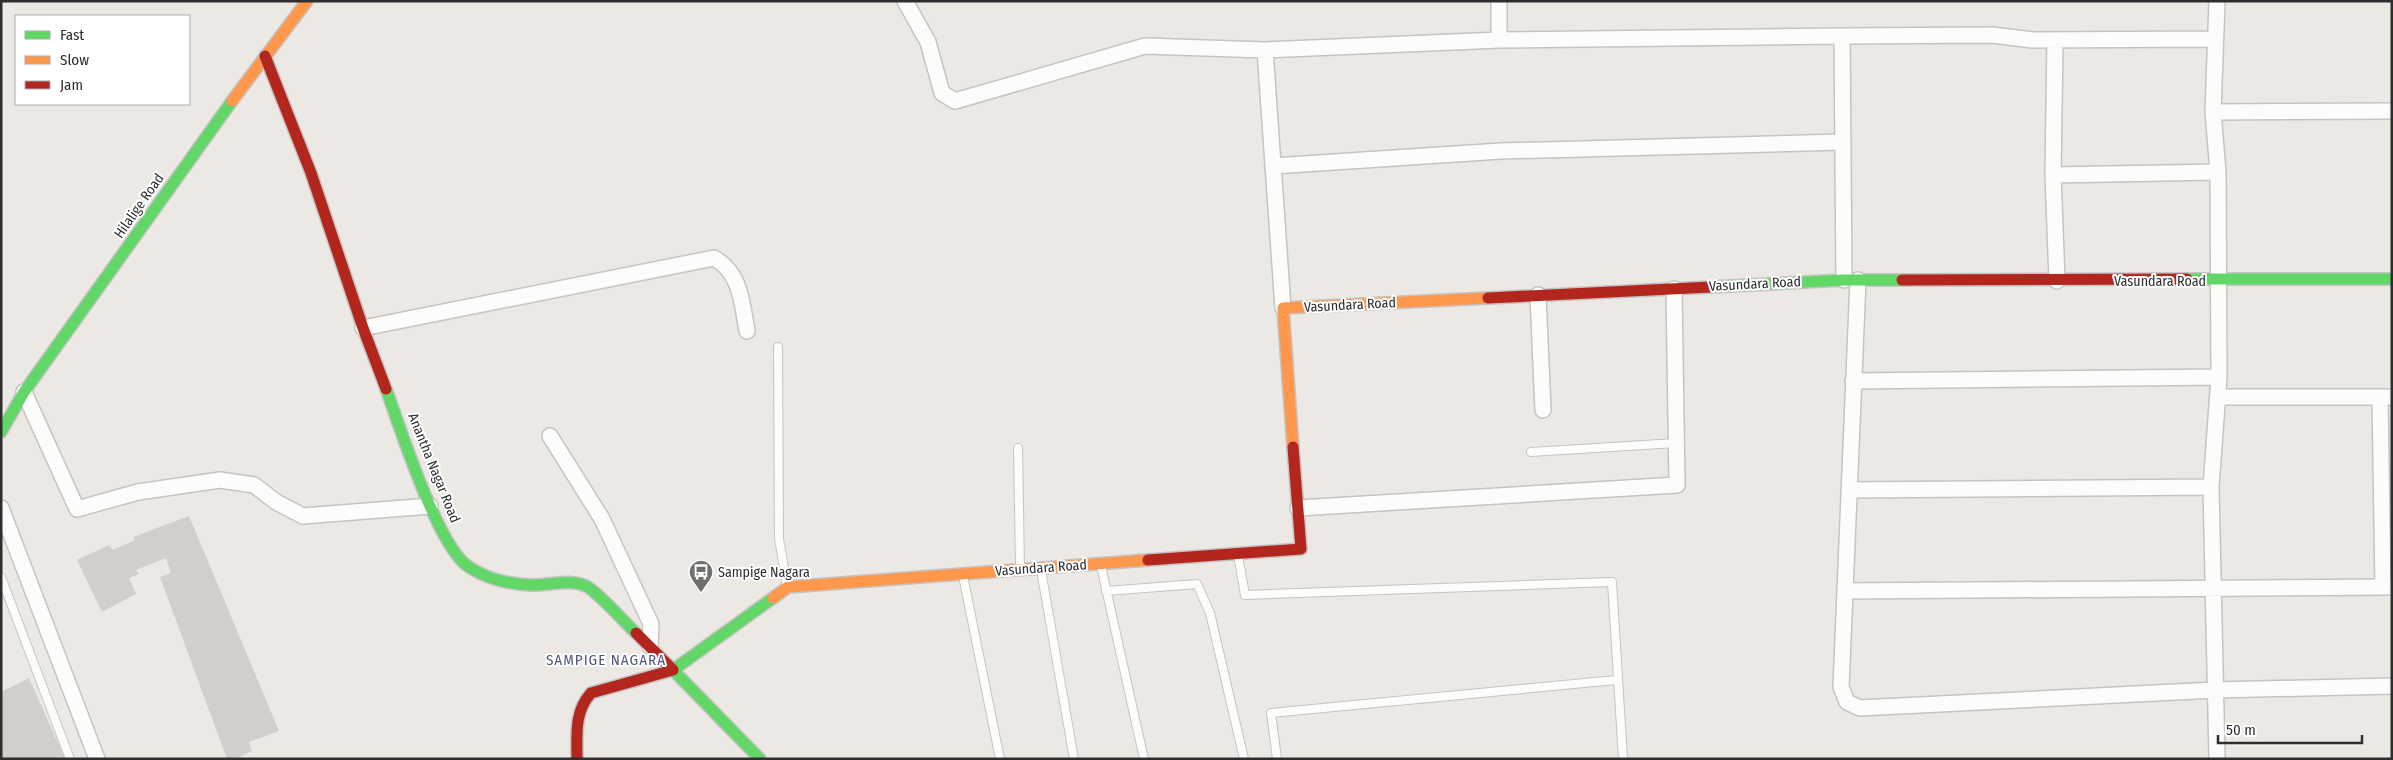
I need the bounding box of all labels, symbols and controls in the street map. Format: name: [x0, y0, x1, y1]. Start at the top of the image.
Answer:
legend: [15, 15, 190, 105]
text: Fast: [60, 26, 84, 44]
text: Slow: [60, 51, 89, 69]
text: Jam: [60, 76, 83, 94]
street label: Hilalige Road: [110, 170, 168, 242]
street label: Vasundara Road: [1709, 273, 1801, 295]
street label: Vasundara Road: [2114, 273, 2206, 290]
street label: Vasundara Road: [1304, 294, 1396, 316]
street label: Anantha Nagar Road: [404, 411, 464, 525]
street label: Vasundara Road: [995, 556, 1087, 580]
bus stop icon: Sampige Nagara: [688, 559, 714, 593]
place label: Sampige Nagara: [718, 564, 810, 581]
district label: SAMPIGE NAGARA: [546, 651, 666, 669]
scale bar: [2218, 712, 2362, 744]
text: 50 m: [2226, 721, 2256, 739]

